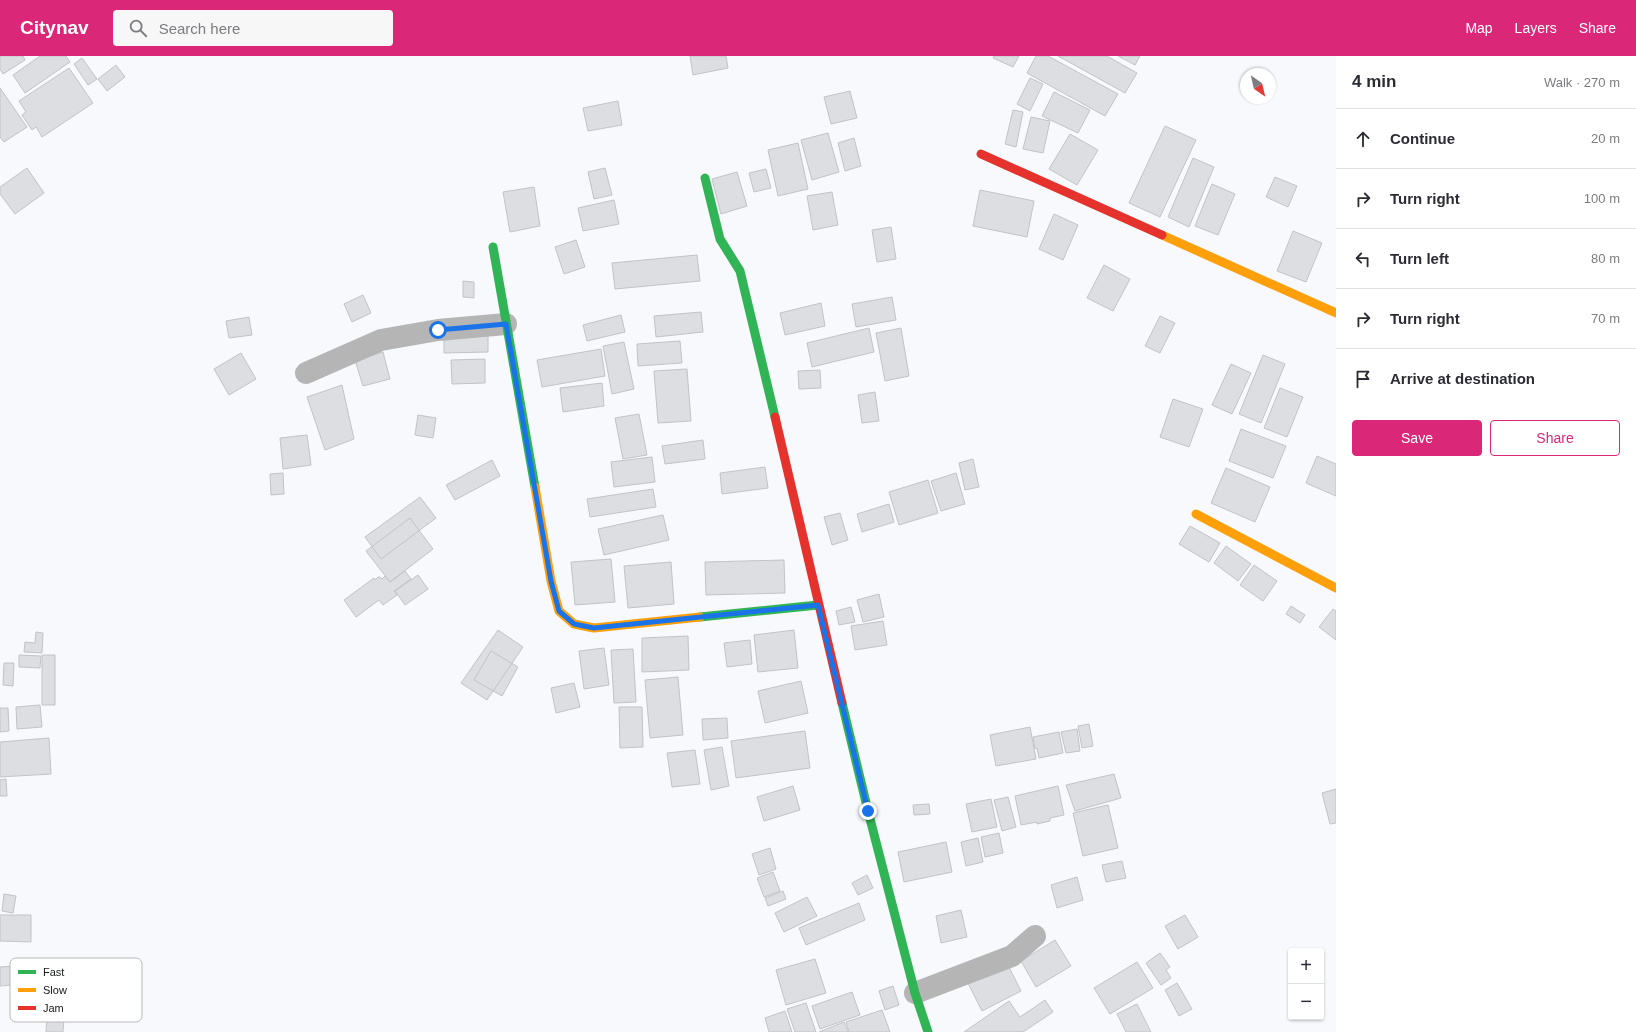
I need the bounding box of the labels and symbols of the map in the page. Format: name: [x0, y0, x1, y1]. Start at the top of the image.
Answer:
north arrow: [1240, 68, 1276, 104]
route start: [429, 321, 447, 339]
route end: [859, 802, 877, 820]
legend: [10, 958, 142, 1022]
text: Fast: [43, 966, 64, 978]
text: Slow: [43, 984, 67, 996]
text: Jam: [43, 1002, 64, 1014]

